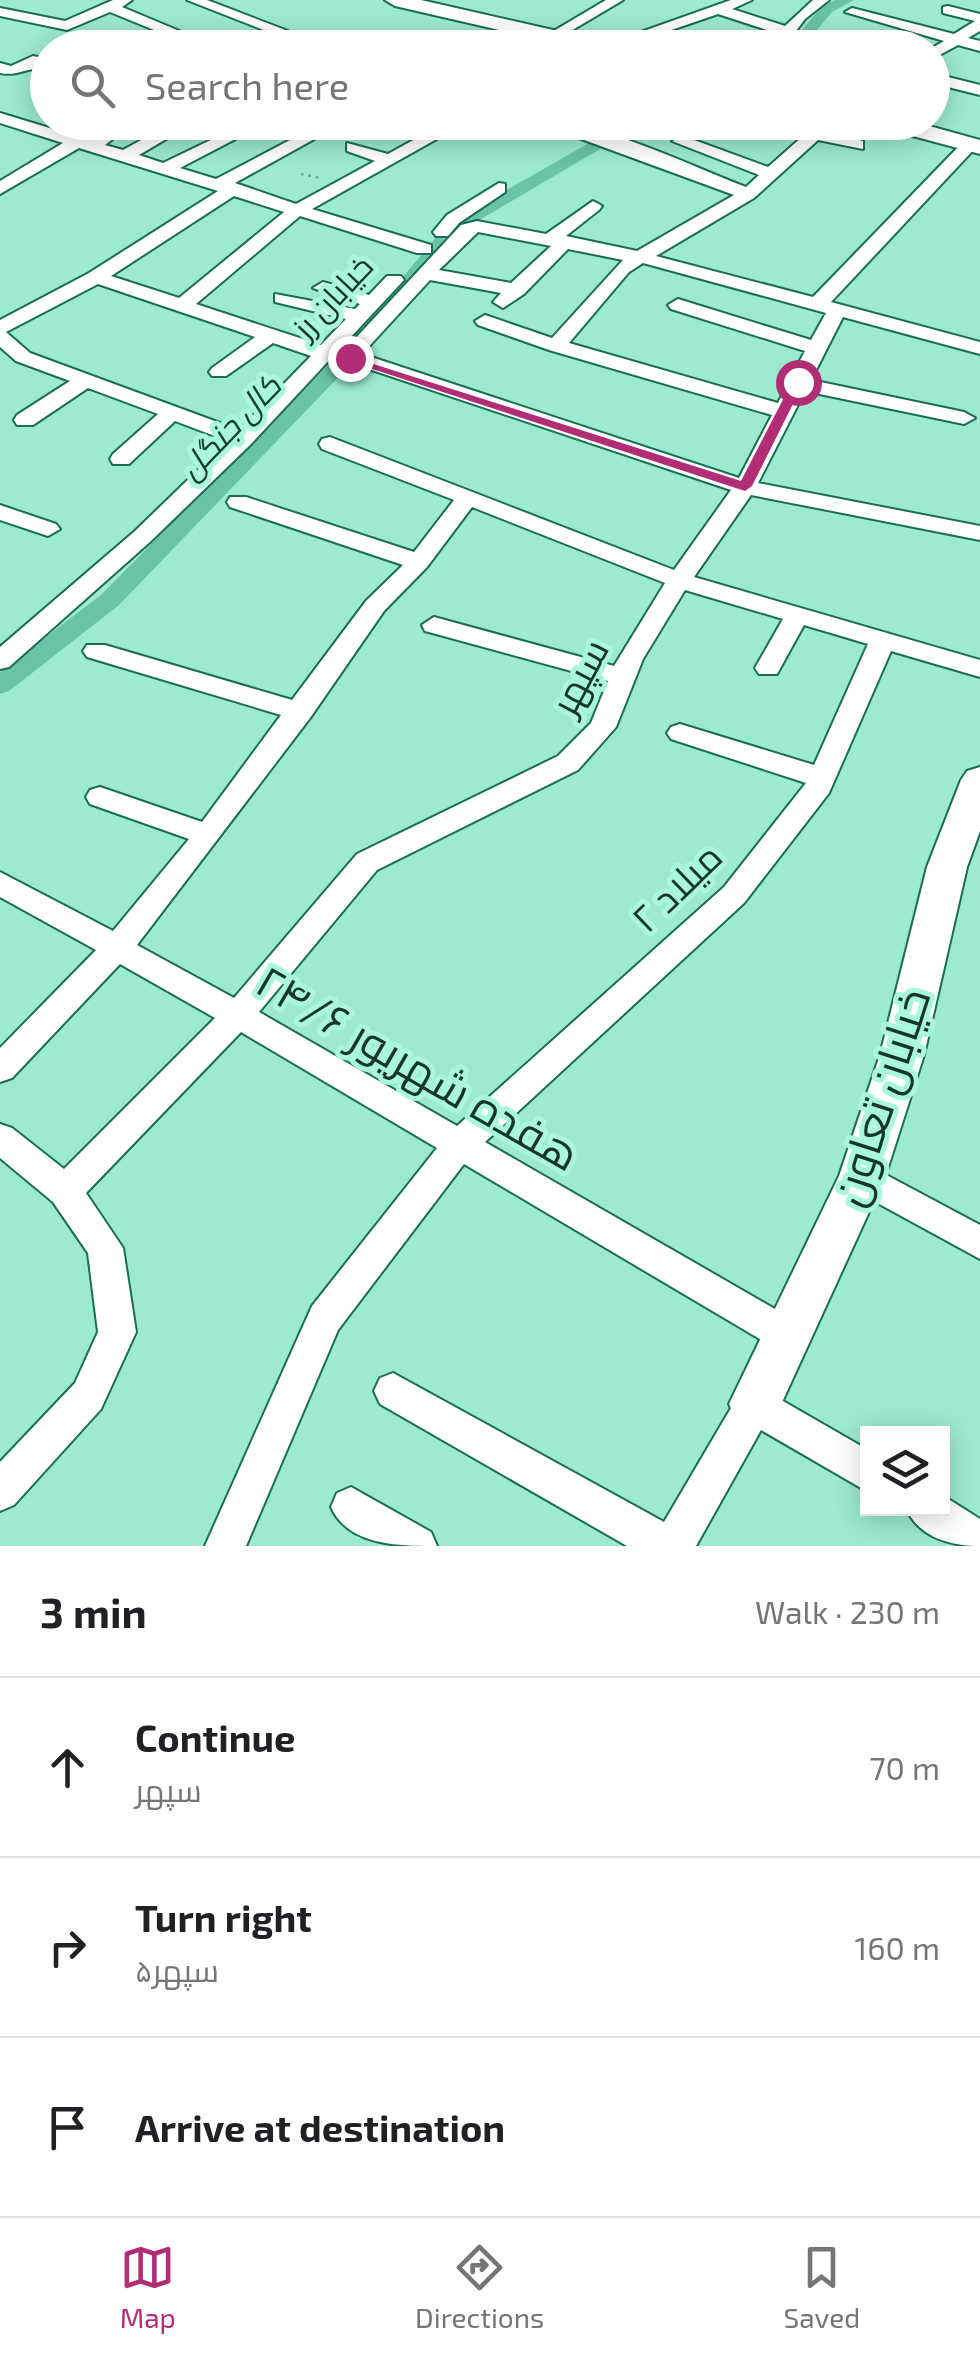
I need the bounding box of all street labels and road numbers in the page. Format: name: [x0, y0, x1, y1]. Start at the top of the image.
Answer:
street label: خیابان رز: [282, 246, 381, 348]
street label: سپهر: [538, 630, 620, 725]
street label: میلاد ۲: [621, 833, 730, 941]
street label: هفده شهریور ۲۴/۶: [247, 952, 590, 1183]
street label: خیابان تعاون: [819, 981, 941, 1212]

